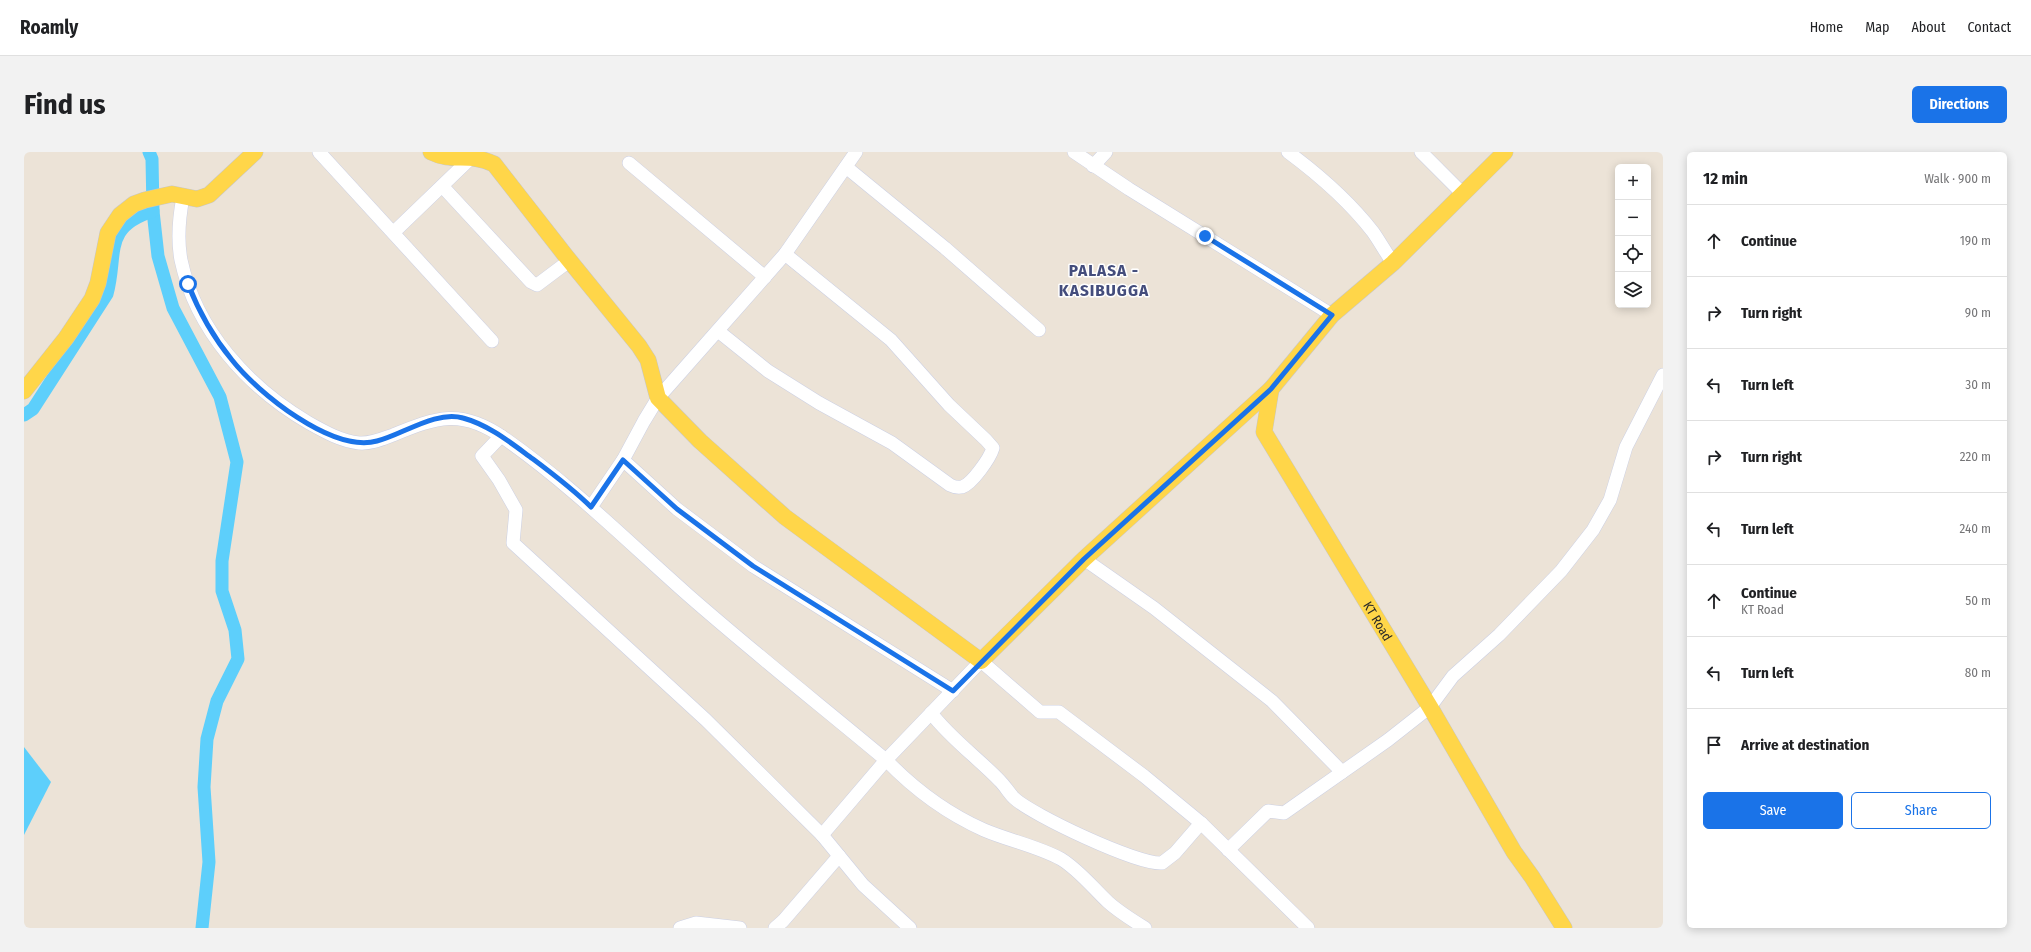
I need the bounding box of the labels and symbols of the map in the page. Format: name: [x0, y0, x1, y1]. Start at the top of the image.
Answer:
route end: [1196, 227, 1214, 245]
district label: PALASA - KASIBUGGA: [1059, 260, 1149, 301]
route start: [179, 275, 197, 293]
street label: KT Road: [1360, 599, 1395, 643]

